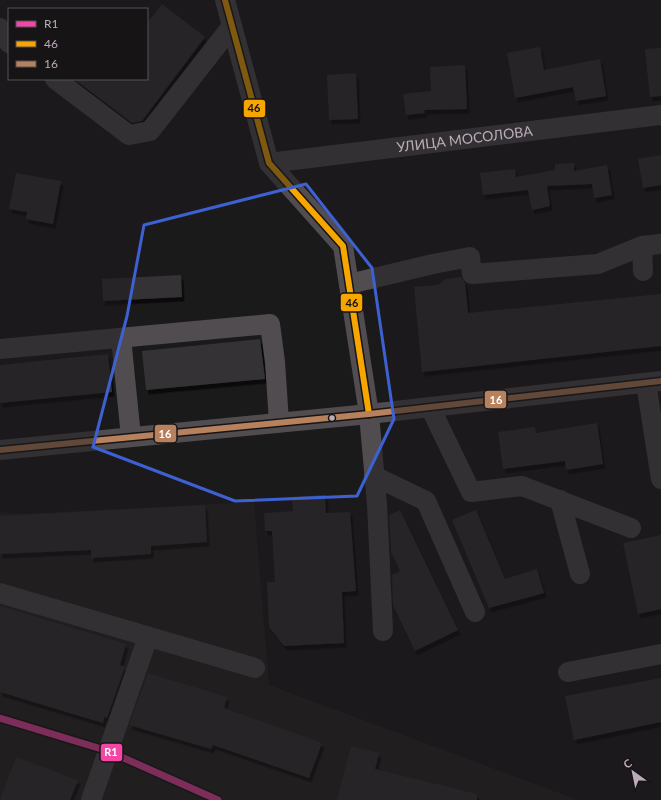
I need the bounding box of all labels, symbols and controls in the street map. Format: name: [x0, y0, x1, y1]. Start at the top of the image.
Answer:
legend: [8, 8, 148, 80]
text: R1: [44, 16, 59, 31]
text: 46: [44, 36, 58, 51]
text: 16: [44, 56, 58, 71]
line badge: 46: [243, 99, 266, 118]
text: 46: [248, 101, 261, 114]
street label: УЛИЦА МОСОЛОВА: [396, 122, 534, 155]
line badge: 46: [340, 293, 363, 312]
text: 46: [346, 296, 359, 309]
line badge: 16: [484, 390, 507, 409]
text: 16: [490, 393, 503, 406]
unlabelled marker: [327, 413, 337, 423]
line badge: 16: [154, 424, 177, 443]
text: 16: [159, 427, 172, 440]
line badge: R1: [100, 743, 123, 762]
text: R1: [104, 745, 118, 758]
north arrow: [613, 752, 653, 792]
text: С: [621, 755, 634, 771]

